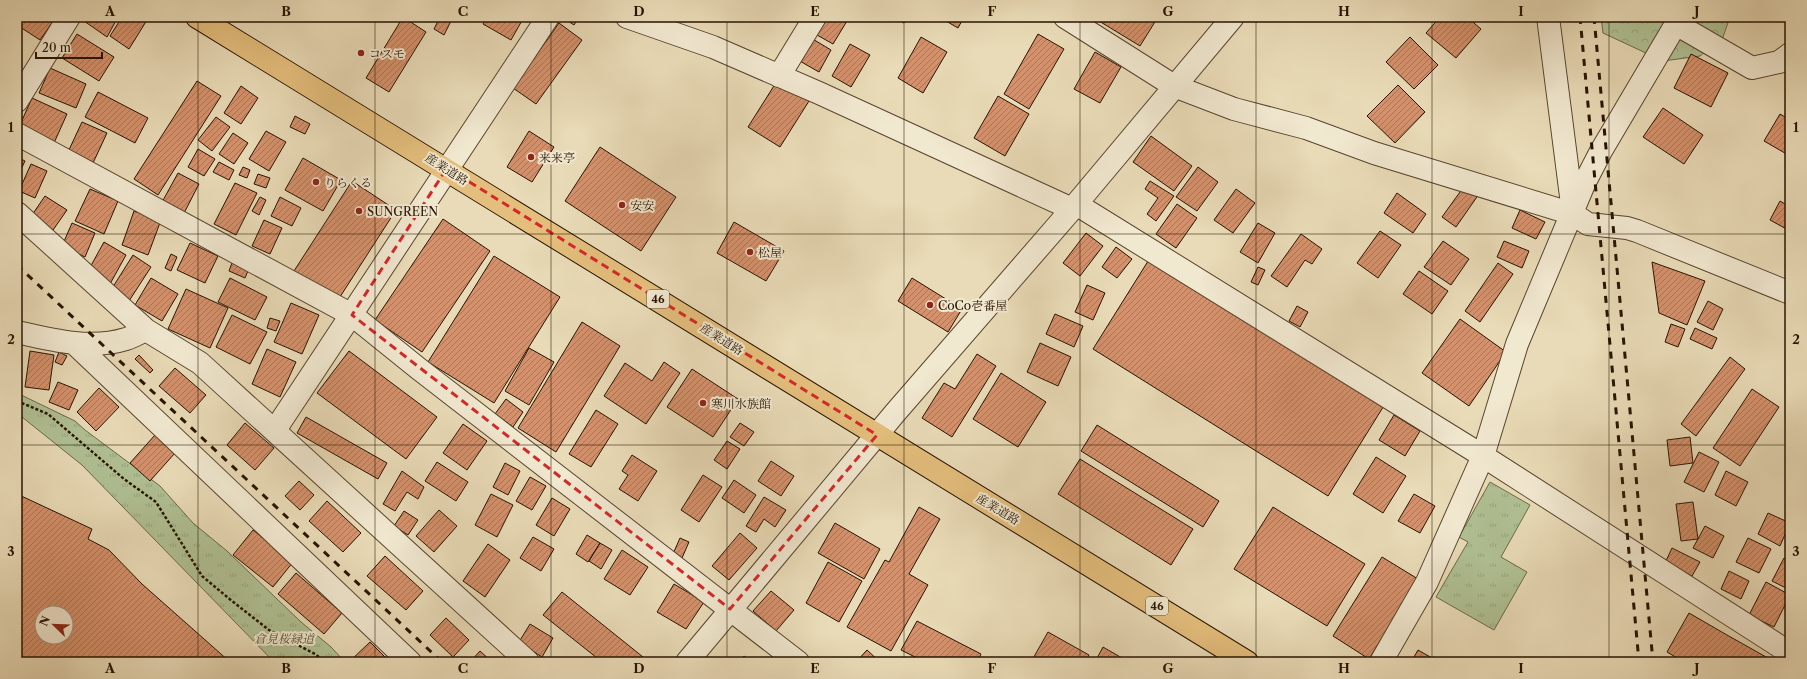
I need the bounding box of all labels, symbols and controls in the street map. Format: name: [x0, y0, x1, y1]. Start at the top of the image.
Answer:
text: A: [104, 3, 116, 19]
text: B: [281, 3, 291, 19]
text: C: [458, 3, 468, 19]
text: D: [633, 3, 645, 19]
text: E: [810, 3, 820, 19]
text: F: [988, 3, 997, 19]
text: G: [1162, 3, 1174, 19]
text: H: [1338, 3, 1350, 19]
text: I: [1518, 3, 1524, 19]
text: J: [1692, 3, 1700, 19]
scale bar: [36, 34, 102, 60]
text: 20 m: [42, 40, 71, 55]
place label: コスモ: [369, 46, 405, 61]
marker: コスモ: [356, 48, 366, 58]
text: 1: [8, 119, 14, 135]
text: 1: [1793, 119, 1799, 135]
street label: 産業道路: [423, 150, 471, 188]
place label: 来来亭: [539, 150, 575, 165]
marker: 来来亭: [526, 152, 536, 162]
place label: りらくる: [324, 175, 372, 190]
marker: りらくる: [311, 177, 321, 187]
place label: 安安: [630, 198, 654, 213]
marker: 安安: [617, 200, 627, 210]
place label: SUNGREEN: [367, 204, 438, 219]
marker: SUNGREEN: [354, 206, 364, 216]
place label: 松屋: [758, 245, 782, 260]
marker: 松屋: [745, 247, 755, 257]
road number: 46: [647, 290, 669, 308]
place label: CoCo壱番屋: [938, 298, 1007, 313]
marker: CoCo壱番屋: [925, 300, 935, 310]
street label: 産業道路: [698, 320, 746, 358]
text: 2: [7, 331, 15, 347]
text: 2: [1792, 331, 1800, 347]
place label: 寒川水族館: [711, 396, 771, 411]
marker: 寒川水族館: [698, 398, 708, 408]
street label: 産業道路: [974, 490, 1022, 528]
text: 3: [7, 543, 15, 559]
text: 3: [1792, 543, 1800, 559]
road number: 46: [1146, 597, 1168, 615]
north arrow: [34, 605, 74, 645]
text: N: [36, 614, 53, 628]
park label: 倉見桜緑道: [254, 631, 316, 646]
text: A: [104, 660, 116, 676]
text: B: [281, 660, 291, 676]
text: C: [458, 660, 468, 676]
text: D: [633, 660, 645, 676]
text: E: [810, 660, 820, 676]
text: F: [988, 660, 997, 676]
text: G: [1162, 660, 1174, 676]
text: H: [1338, 660, 1350, 676]
text: I: [1518, 660, 1524, 676]
text: J: [1692, 660, 1700, 676]

